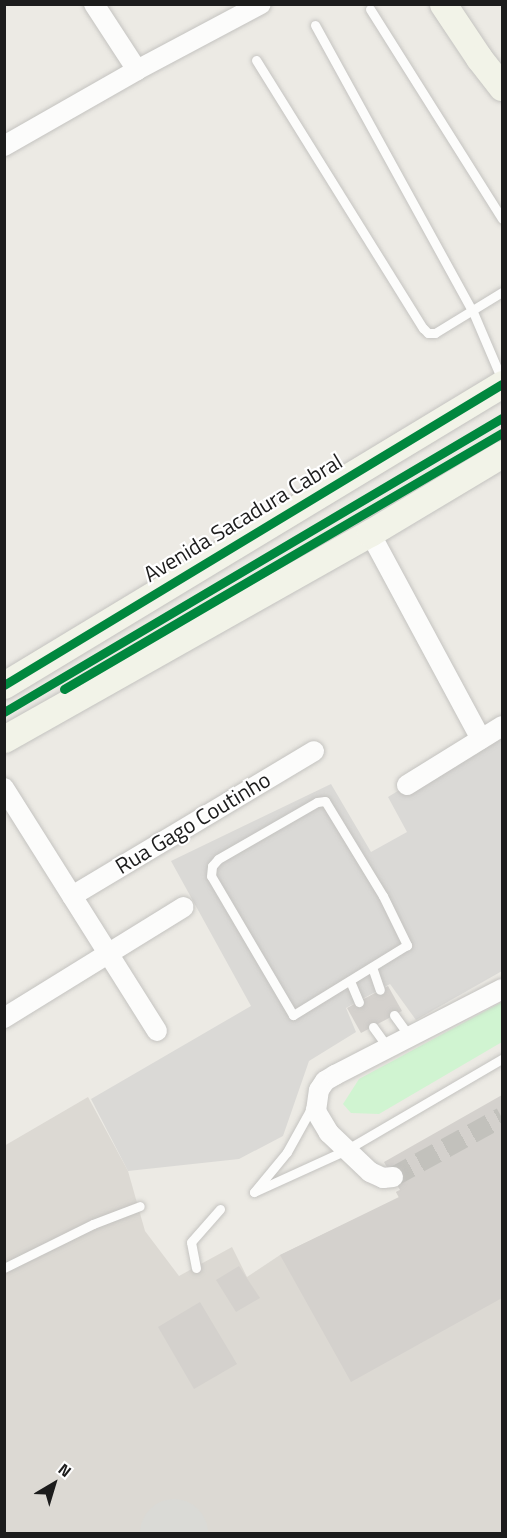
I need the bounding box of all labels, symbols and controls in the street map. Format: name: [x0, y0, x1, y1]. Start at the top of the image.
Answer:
street label: Avenida Sacadura Cabral: [139, 448, 347, 588]
street label: Rua Gago Coutinho: [111, 766, 275, 880]
north arrow: [24, 1454, 84, 1514]
text: N: [53, 1457, 77, 1483]

